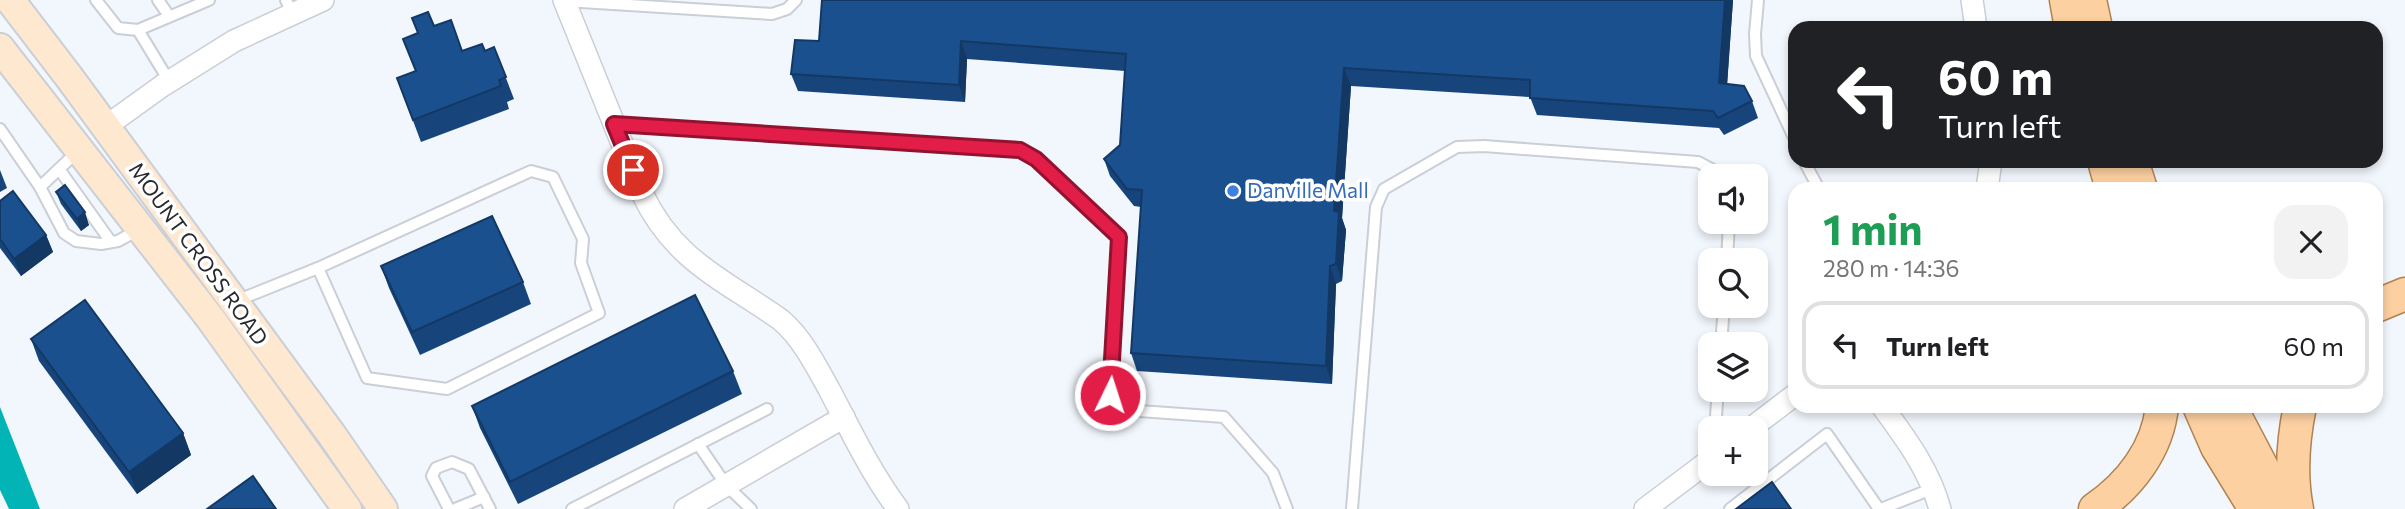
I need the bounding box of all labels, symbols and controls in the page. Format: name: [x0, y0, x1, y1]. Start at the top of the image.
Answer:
text: 60 m: [1938, 45, 2053, 105]
icon: left: [1823, 49, 1914, 140]
text: Turn left: [1938, 105, 2062, 145]
pin: [603, 140, 663, 200]
icon: arrive: [614, 151, 652, 189]
street label: MOUNT CROSS ROAD: [125, 157, 274, 349]
map controls: [1698, 164, 1768, 486]
button: sound: [1698, 164, 1768, 234]
place label: Danville Mall: [1247, 177, 1369, 202]
marker: Danville Mall: [1225, 183, 1241, 199]
text: 1 min: [1823, 202, 1923, 254]
button: close: [2274, 205, 2348, 279]
button: search: [1698, 248, 1768, 318]
text: 280 m · 14:36: [1823, 254, 1960, 282]
icon: left: [1827, 326, 1865, 364]
text: Turn left: [1886, 330, 1989, 361]
text: 60 m: [2284, 330, 2344, 361]
button: layers: [1698, 332, 1768, 402]
position arrow: [1073, 358, 1147, 432]
button: +: [1698, 416, 1768, 486]

